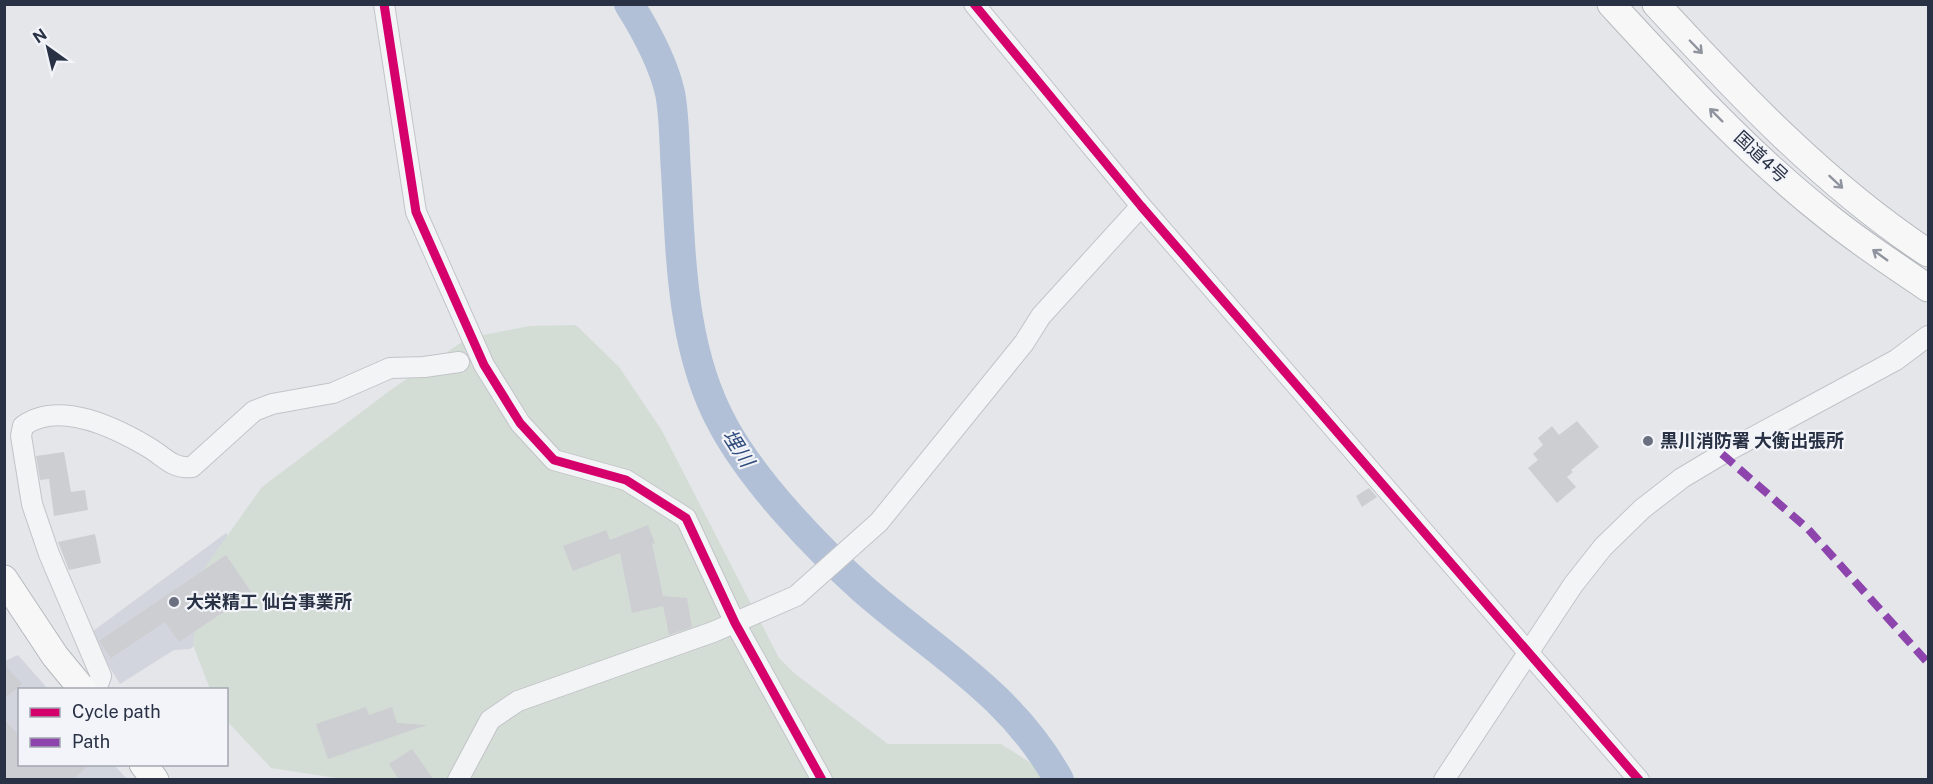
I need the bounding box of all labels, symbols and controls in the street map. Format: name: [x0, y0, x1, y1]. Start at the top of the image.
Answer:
north arrow: [18, 18, 78, 78]
text: N: [29, 25, 50, 47]
one-way arrow: [1688, 40, 1703, 55]
one-way arrow: [1709, 107, 1724, 122]
street label: 国道4号: [1730, 127, 1792, 187]
one-way arrow: [1829, 175, 1844, 189]
one-way arrow: [1873, 249, 1889, 261]
water label: 埋川: [717, 425, 760, 473]
place label: 黒川消防署 大衡出張所: [1660, 430, 1844, 451]
marker: 黒川消防署 大衡出張所: [1641, 434, 1655, 448]
place label: 大栄精工 仙台事業所: [186, 591, 352, 612]
marker: 大栄精工 仙台事業所: [167, 595, 181, 609]
legend: [18, 688, 228, 766]
text: Cycle path: [72, 701, 161, 722]
text: Path: [72, 731, 110, 752]

